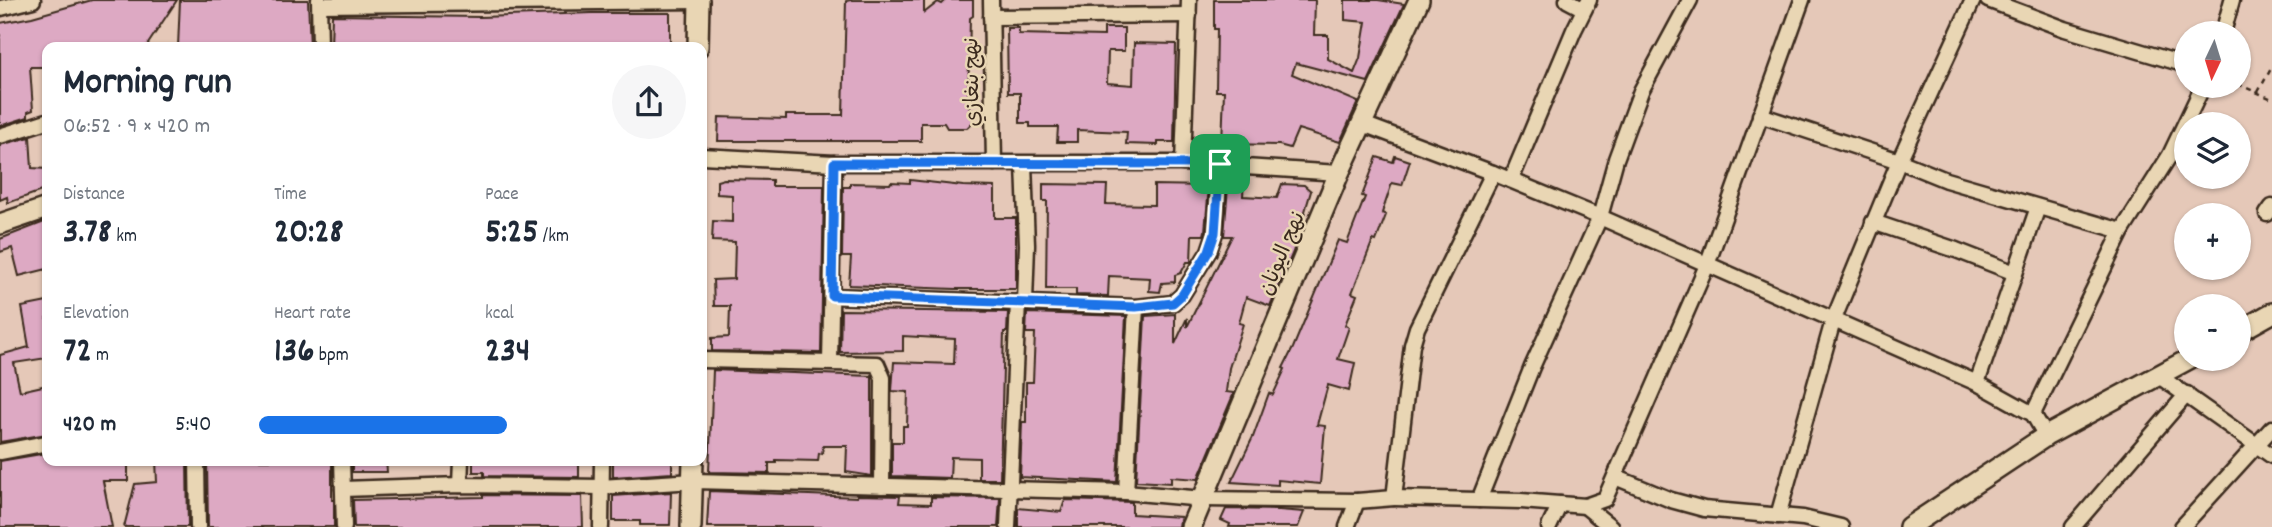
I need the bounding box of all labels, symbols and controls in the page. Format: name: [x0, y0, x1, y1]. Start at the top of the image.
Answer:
north arrow: [2174, 21, 2250, 98]
map controls: [2174, 21, 2251, 371]
street label: نهج بنغازي: [958, 37, 990, 127]
text: Morning run: [63, 57, 232, 112]
button: share: [612, 65, 686, 139]
text: 06:52 · 9 × 420 m: [63, 111, 210, 144]
button: layers: [2174, 112, 2251, 189]
pin: [1190, 134, 1250, 194]
icon: arrive: [1201, 145, 1239, 183]
text: Distance: [63, 182, 125, 209]
text: Time: [274, 182, 307, 209]
text: Pace: [485, 182, 519, 209]
button: +: [2174, 203, 2251, 280]
street label: نهج اليونان: [1253, 208, 1315, 301]
text: 3.78: [63, 209, 112, 259]
text: 20:28: [274, 209, 344, 259]
text: 5:25: [485, 209, 539, 259]
text: km: [112, 224, 137, 251]
text: /km: [539, 224, 569, 251]
button: −: [2174, 294, 2251, 371]
text: Elevation: [63, 301, 129, 328]
text: Heart rate: [274, 301, 351, 328]
text: kcal: [485, 301, 514, 328]
text: 72: [63, 328, 92, 378]
text: 136: [274, 328, 314, 378]
text: 234: [485, 328, 530, 378]
text: m: [92, 343, 109, 370]
text: bpm: [314, 343, 349, 370]
text: 420 m: [63, 409, 116, 442]
text: 5:40: [175, 409, 212, 442]

